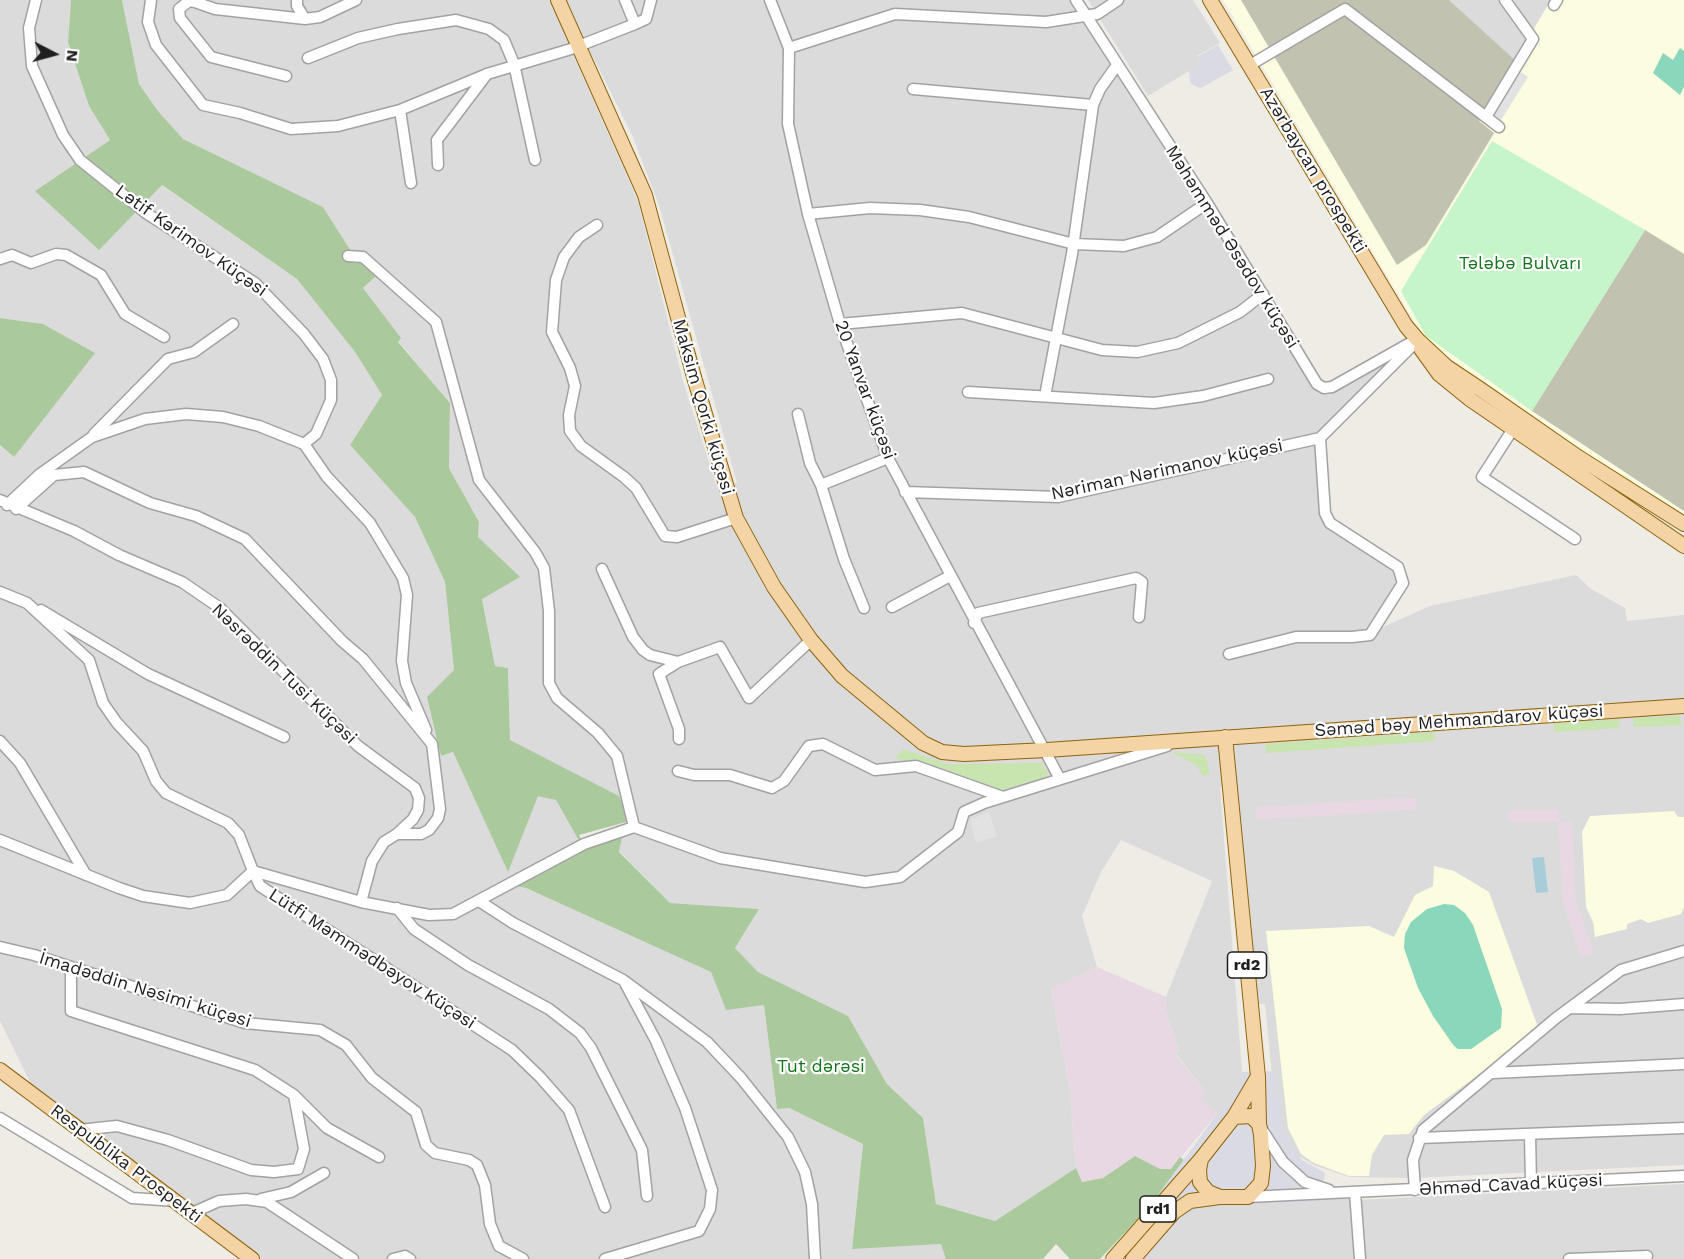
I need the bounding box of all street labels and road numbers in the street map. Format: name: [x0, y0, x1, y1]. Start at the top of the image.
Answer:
street label: Azərbaycan prospekti: [1255, 83, 1371, 257]
street label: Məhəmməd Əsədov küçəsi: [1160, 141, 1304, 353]
street label: Lətif Kərimov Küçəsi: [111, 180, 271, 302]
street label: Maksim Qorki küçəsi: [668, 317, 738, 497]
street label: 20 Yanvar küçəsi: [830, 317, 900, 463]
street label: Nəriman Nərimanov küçəsi: [1049, 435, 1285, 505]
street label: Nəsrəddin Tusi Küçəsi: [207, 599, 361, 749]
street label: Səməd bəy Mehmandarov küçəsi: [1314, 700, 1604, 742]
street label: Lütfi Məmmədbəyov Küçəsi: [264, 884, 480, 1034]
street label: İmadəddin Nəsimi küçəsi: [36, 947, 254, 1033]
road number: rd2: [1228, 952, 1266, 978]
street label: Respublika Prospekti: [46, 1100, 206, 1228]
street label: Əhməd Cavad küçəsi: [1419, 1169, 1603, 1201]
road number: rd1: [1140, 1196, 1176, 1222]

